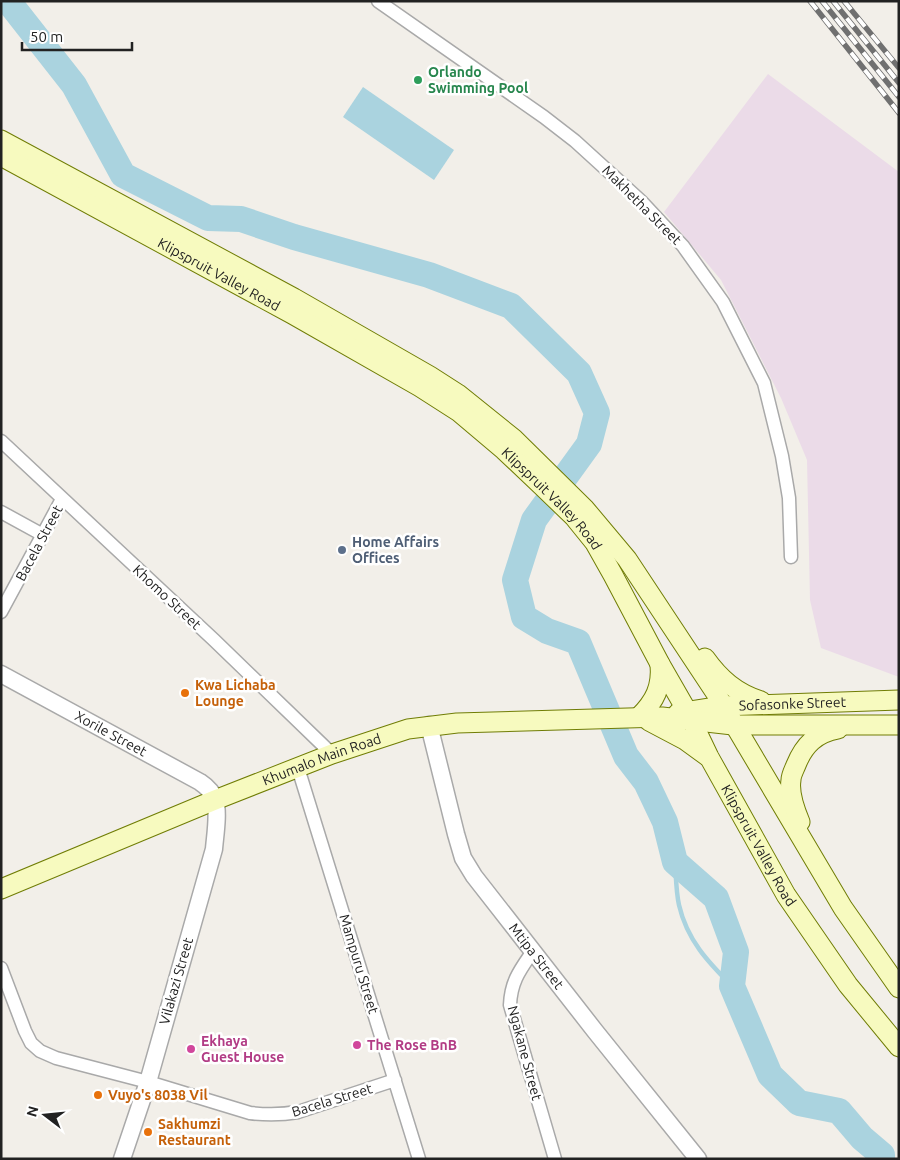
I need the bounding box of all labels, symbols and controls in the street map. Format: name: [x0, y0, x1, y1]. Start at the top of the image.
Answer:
scale bar: [22, 20, 132, 52]
text: 50 m: [30, 28, 63, 45]
place label: Orlando Swimming Pool: [428, 64, 528, 96]
marker: Orlando Swimming Pool: [412, 74, 424, 86]
street label: Makhetha Street: [599, 162, 685, 248]
street label: Klipspruit Valley Road: [155, 235, 283, 314]
street label: Klipspruit Valley Road: [498, 444, 605, 552]
street label: Bacela Street: [12, 502, 66, 584]
place label: Home Affairs Offices: [352, 534, 440, 566]
marker: Home Affairs Offices: [336, 544, 348, 556]
street label: Khomo Street: [130, 561, 205, 633]
place label: Kwa Lichaba Lounge: [195, 677, 276, 709]
marker: Kwa Lichaba Lounge: [179, 687, 191, 699]
street label: Sofasonke Street: [739, 694, 847, 713]
street label: Xorile Street: [72, 708, 150, 760]
street label: Khumalo Main Road: [260, 730, 383, 789]
street label: Klipspruit Valley Road: [718, 782, 799, 909]
street label: Mampuru Street: [336, 912, 382, 1016]
street label: Mtipa Street: [506, 920, 567, 992]
street label: Vilakazi Street: [156, 935, 196, 1026]
street label: Ngakane Street: [505, 1004, 545, 1103]
place label: Ekhaya Guest House: [201, 1033, 284, 1065]
place label: The Rose BnB: [367, 1037, 457, 1053]
marker: The Rose BnB: [351, 1039, 363, 1051]
marker: Ekhaya Guest House: [185, 1043, 197, 1055]
street label: Bacela Street: [290, 1080, 375, 1120]
place label: Vuyo's 8038 Vil: [108, 1087, 208, 1103]
marker: Vuyo's 8038 Vil: [92, 1089, 104, 1101]
north arrow: [20, 1090, 70, 1140]
text: N: [23, 1104, 42, 1119]
place label: Sakhumzi Restaurant: [158, 1116, 231, 1148]
marker: Sakhumzi Restaurant: [142, 1126, 154, 1138]

